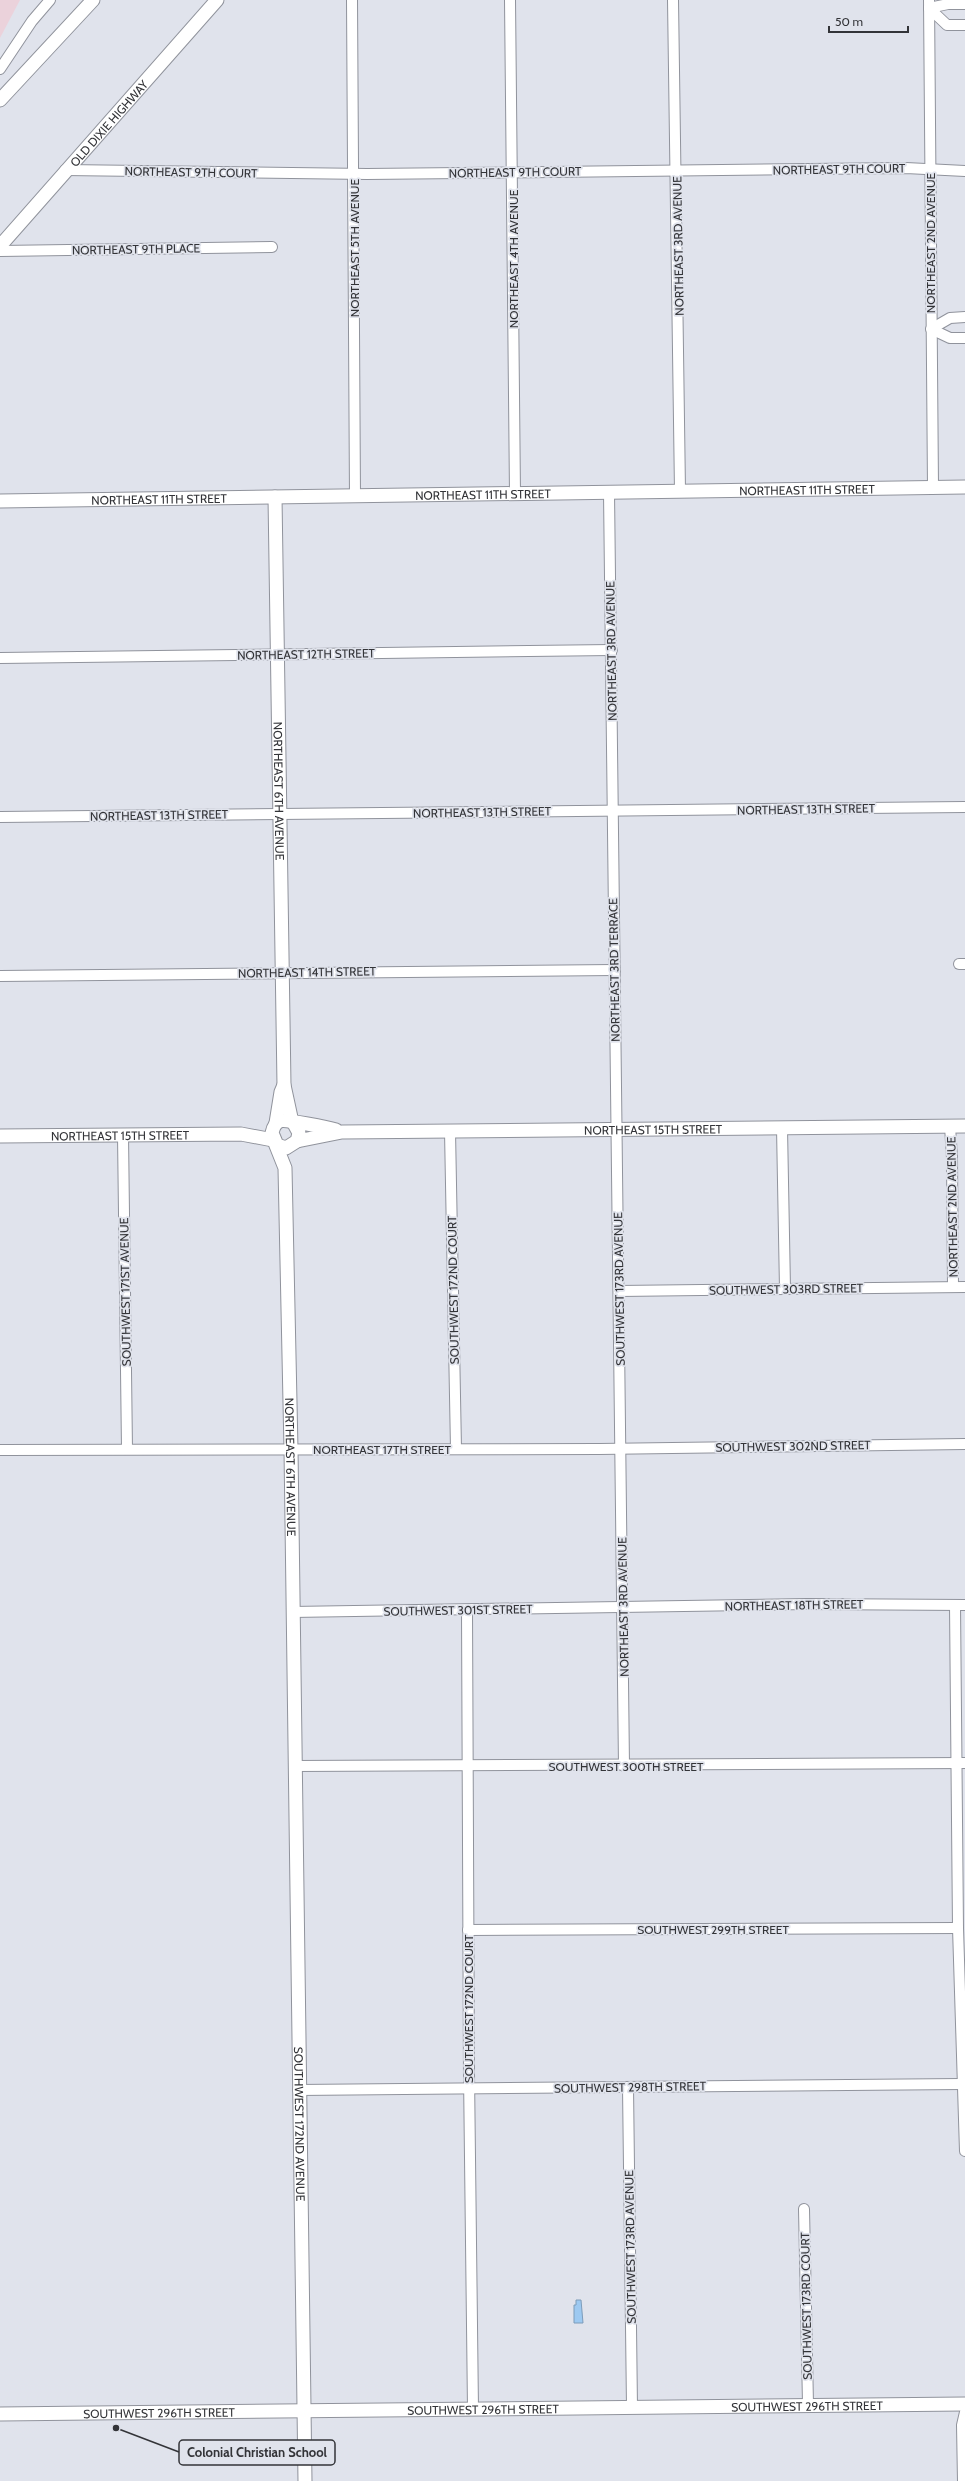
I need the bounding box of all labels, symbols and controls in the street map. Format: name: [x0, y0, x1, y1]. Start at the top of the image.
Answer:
scale bar: [829, 8, 908, 34]
text: 50 m: [835, 14, 863, 29]
street label: OLD DIXIE HIGHWAY: [66, 76, 151, 169]
street label: NORTHEAST 9TH COURT: [772, 160, 906, 178]
street label: NORTHEAST 9TH COURT: [124, 163, 258, 181]
street label: NORTHEAST 9TH COURT: [448, 163, 582, 181]
street label: NORTHEAST 2ND AVENUE: [923, 172, 938, 313]
street label: NORTHEAST 3RD AVENUE: [669, 176, 687, 316]
street label: NORTHEAST 5TH AVENUE: [347, 178, 362, 317]
street label: NORTHEAST 4TH AVENUE: [506, 189, 521, 328]
street label: NORTHEAST 9TH PLACE: [72, 240, 201, 258]
street label: NORTHEAST 11TH STREET: [739, 481, 875, 498]
street label: NORTHEAST 11TH STREET: [415, 486, 551, 502]
street label: NORTHEAST 11TH STREET: [91, 490, 228, 507]
street label: NORTHEAST 3RD AVENUE: [602, 581, 620, 721]
street label: NORTHEAST 12TH STREET: [237, 645, 376, 663]
street label: NORTHEAST 6TH AVENUE: [271, 722, 288, 861]
street label: NORTHEAST 13TH STREET: [737, 800, 876, 818]
street label: NORTHEAST 13TH STREET: [413, 803, 552, 821]
street label: NORTHEAST 13TH STREET: [90, 806, 229, 824]
street label: NORTHEAST 3RD TERRACE: [605, 898, 623, 1042]
street label: NORTHEAST 14TH STREET: [238, 963, 377, 981]
street label: NORTHEAST 15TH STREET: [584, 1121, 723, 1137]
street label: NORTHEAST 15TH STREET: [51, 1127, 190, 1143]
street label: NORTHEAST 2ND AVENUE: [943, 1136, 961, 1277]
street label: SOUTHWEST 173RD AVENUE: [610, 1212, 628, 1366]
street label: SOUTHWEST 172ND COURT: [444, 1215, 462, 1364]
street label: SOUTHWEST 171ST AVENUE: [116, 1217, 134, 1366]
street label: SOUTHWEST 303RD STREET: [709, 1280, 864, 1298]
street label: NORTHEAST 6TH AVENUE: [282, 1398, 300, 1537]
street label: SOUTHWEST 302ND STREET: [715, 1437, 871, 1455]
street label: NORTHEAST 17TH STREET: [313, 1442, 452, 1457]
street label: NORTHEAST 3RD AVENUE: [614, 1537, 632, 1677]
street label: NORTHEAST 18TH STREET: [724, 1596, 864, 1614]
street label: SOUTHWEST 301ST STREET: [383, 1601, 533, 1619]
street label: SOUTHWEST 300TH STREET: [549, 1759, 704, 1774]
street label: SOUTHWEST 299TH STREET: [637, 1922, 789, 1937]
street label: SOUTHWEST 172ND COURT: [461, 1934, 476, 2083]
street label: SOUTHWEST 172ND AVENUE: [292, 2046, 309, 2202]
street label: SOUTHWEST 298TH STREET: [554, 2078, 707, 2096]
street label: SOUTHWEST 173RD AVENUE: [621, 2170, 639, 2324]
street label: SOUTHWEST 173RD COURT: [797, 2231, 815, 2380]
street label: SOUTHWEST 296TH STREET: [731, 2397, 883, 2414]
street label: SOUTHWEST 296TH STREET: [407, 2401, 559, 2417]
street label: SOUTHWEST 296TH STREET: [83, 2404, 235, 2421]
callout: Colonial Christian School: [179, 2440, 335, 2465]
text: Colonial Christian School: [187, 2444, 328, 2460]

